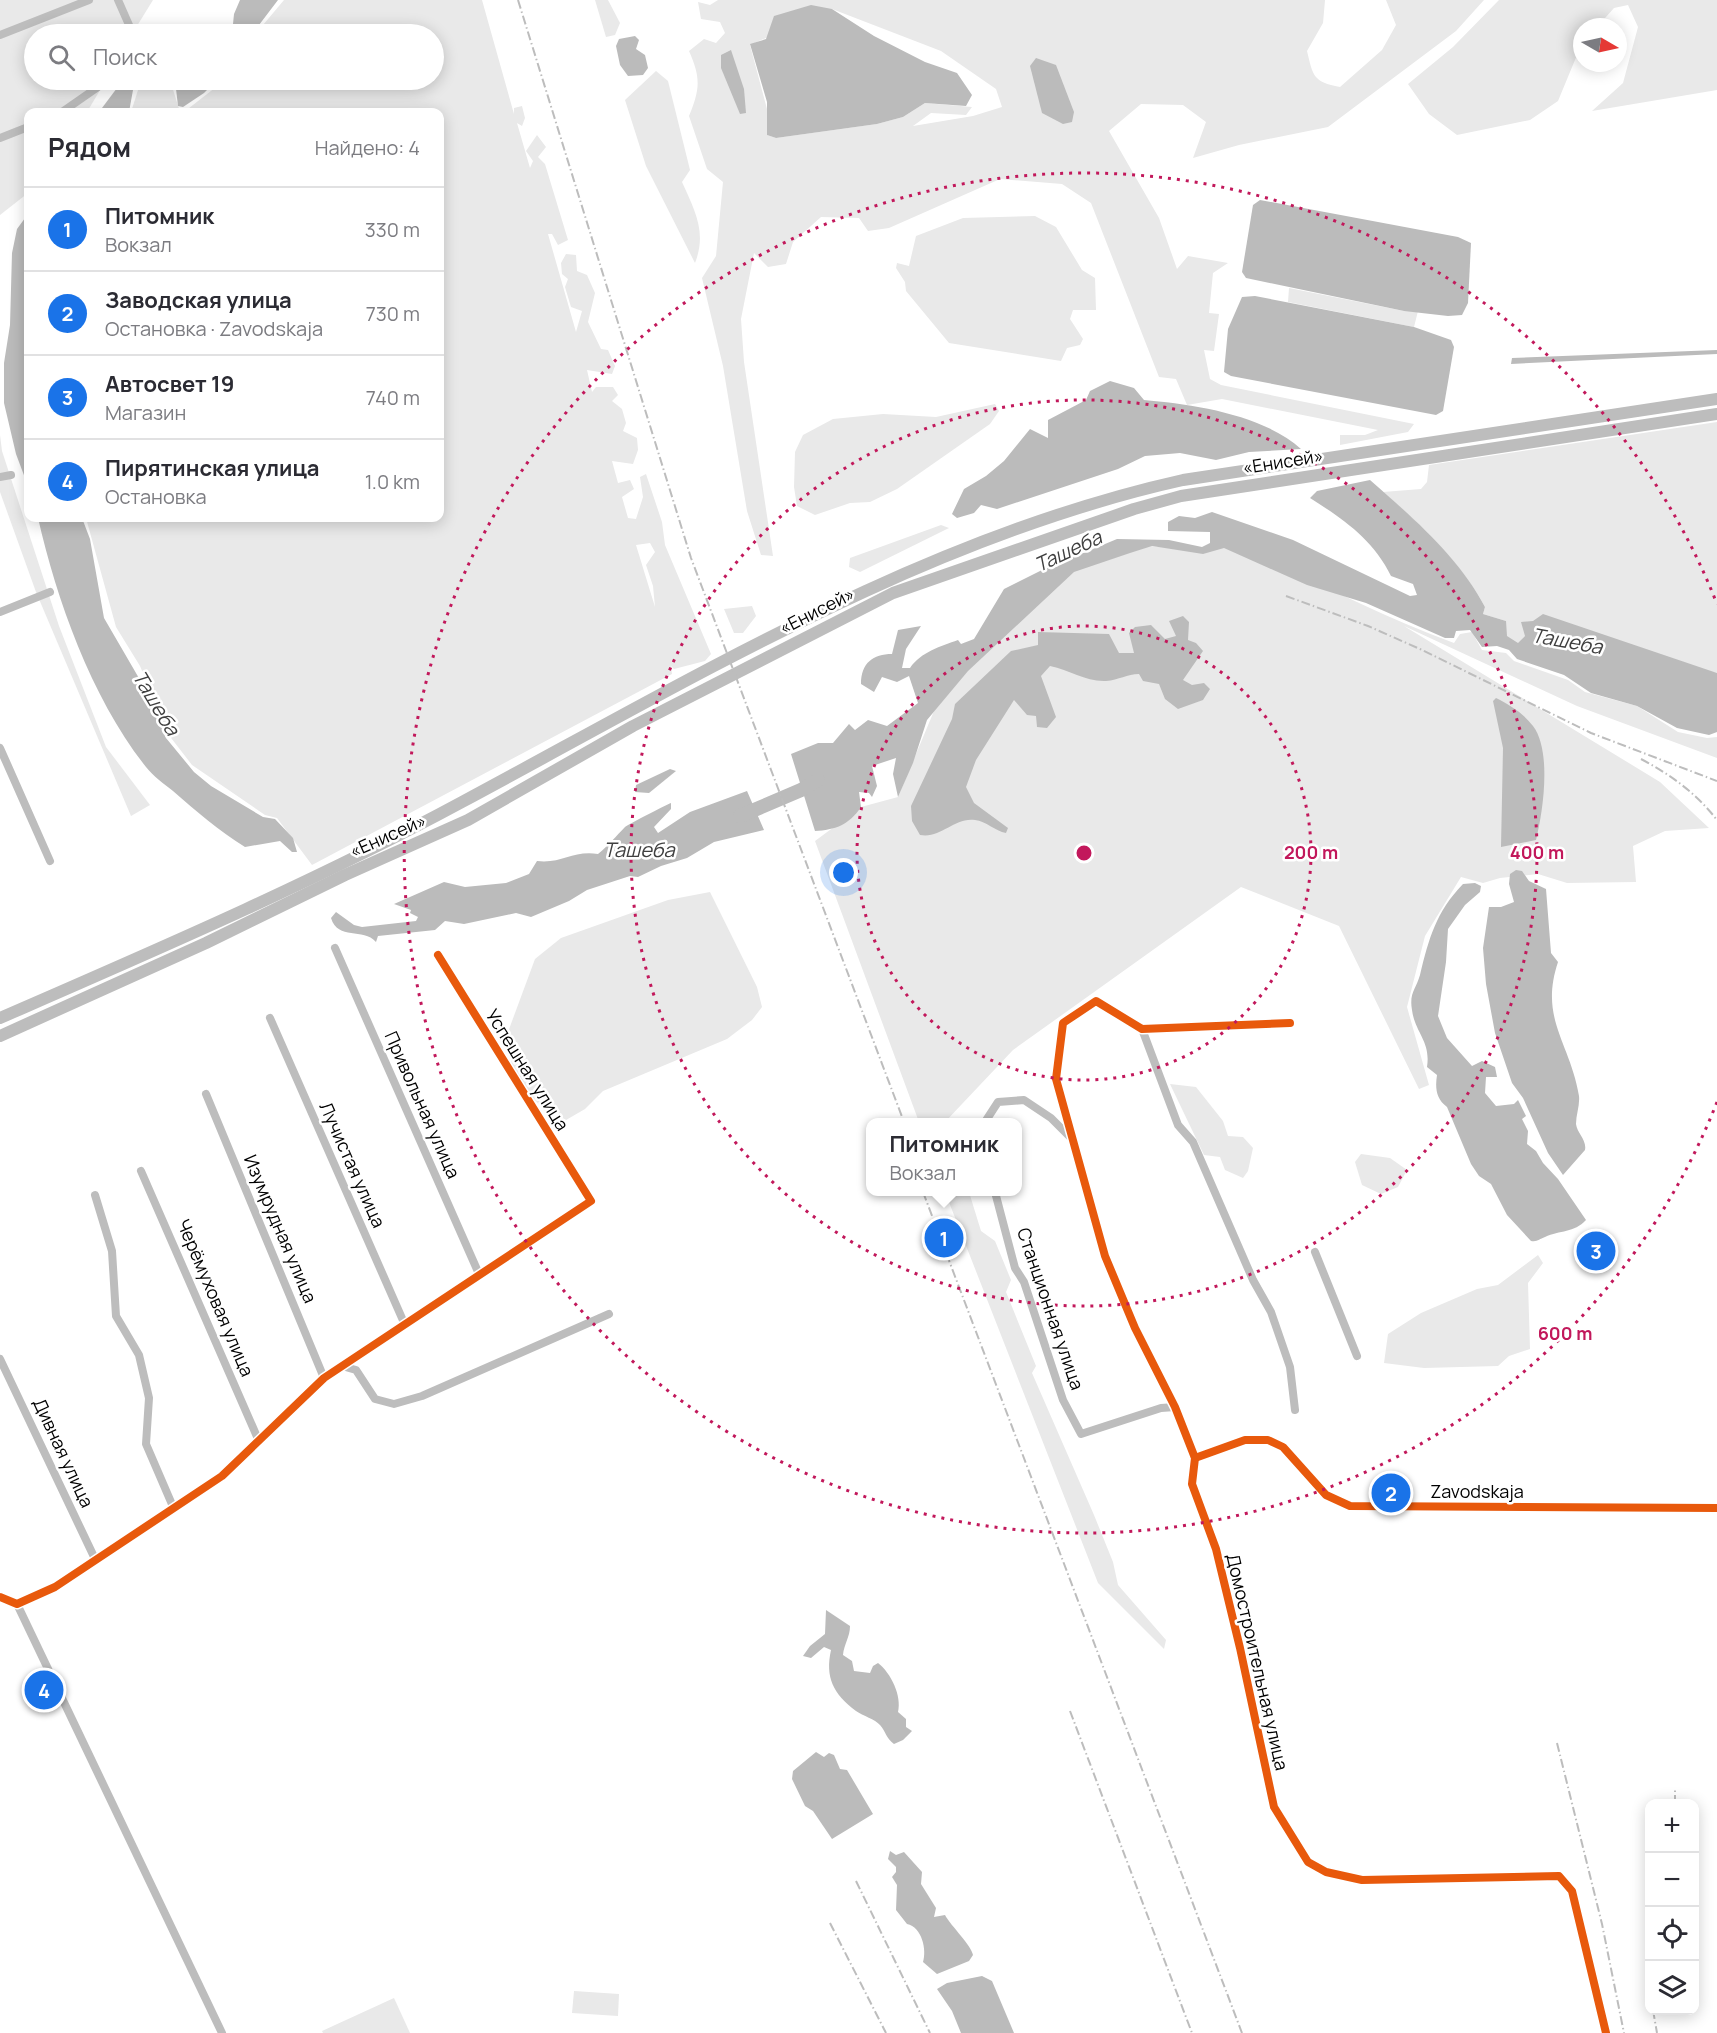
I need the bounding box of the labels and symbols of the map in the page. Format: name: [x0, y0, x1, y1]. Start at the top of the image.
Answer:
north arrow: [1573, 18, 1627, 72]
street label: «Енисей»: [1241, 443, 1325, 479]
water label: Ташеба: [1030, 523, 1107, 578]
street label: «Енисей»: [775, 581, 858, 639]
water label: Ташеба: [1530, 621, 1605, 660]
water label: Ташеба: [127, 665, 187, 741]
street label: «Енисей»: [346, 808, 430, 863]
water label: Ташеба: [603, 836, 676, 863]
text: 200 m: [1284, 840, 1338, 864]
text: 400 m: [1510, 840, 1564, 864]
centre of rings: [1074, 843, 1094, 863]
your location: [829, 858, 858, 887]
street label: Успешная улица: [481, 1004, 575, 1135]
street label: Привольная улица: [380, 1027, 466, 1182]
street label: Лучистая улица: [314, 1098, 391, 1231]
street label: Изумрудная улица: [239, 1151, 323, 1306]
street label: Черёмуховая улица: [172, 1215, 260, 1380]
pin: 1: [924, 1216, 964, 1260]
street label: Станционная улица: [1012, 1224, 1090, 1393]
pin: 3: [1576, 1228, 1616, 1274]
text: 600 m: [1538, 1321, 1592, 1345]
street label: Дивная улица: [28, 1394, 100, 1511]
pin: 2: [1372, 1470, 1410, 1516]
street label: Zavodskaja: [1430, 1479, 1524, 1503]
street label: Домостроительная улица: [1221, 1551, 1295, 1773]
pin: 4: [24, 1668, 63, 1712]

